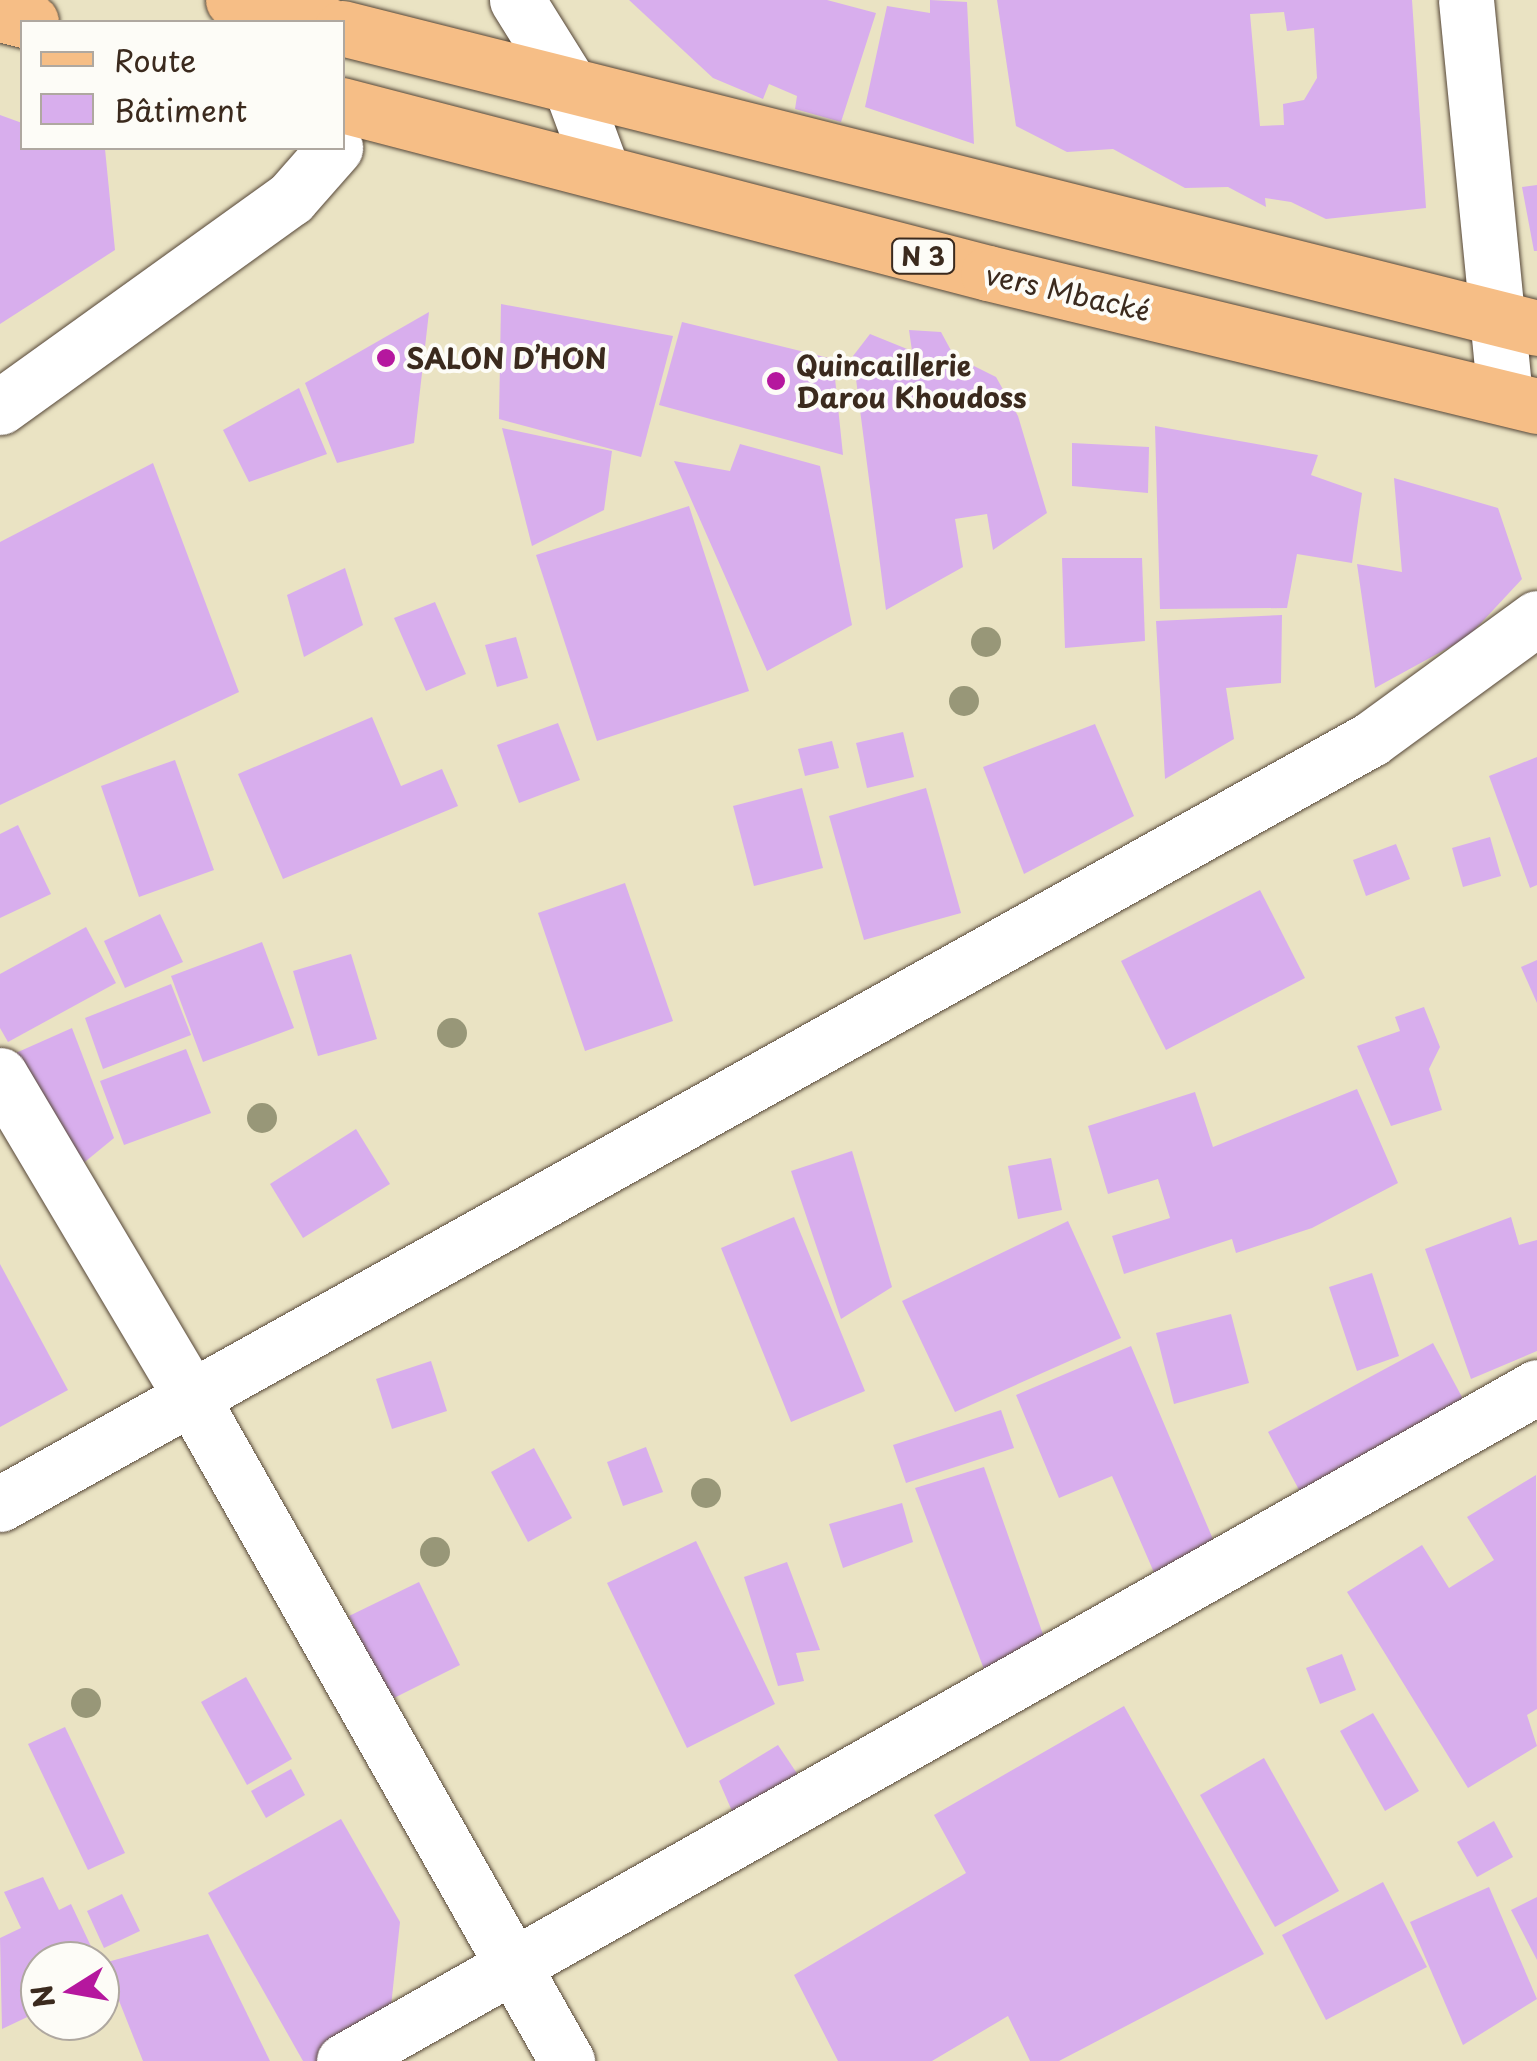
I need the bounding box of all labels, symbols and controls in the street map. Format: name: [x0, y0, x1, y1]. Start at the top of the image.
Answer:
legend: [20, 20, 345, 150]
text: Route: [114, 37, 196, 82]
text: Bâtiment: [114, 87, 247, 132]
road number: N 3: [890, 236, 956, 276]
street label: vers Mbacké: [982, 257, 1154, 327]
place label: SALON D’HON: [406, 341, 610, 375]
marker: SALON D’HON: [375, 347, 397, 369]
place label: Quincaillerie Darou Khoudoss: [796, 348, 1027, 414]
marker: Quincaillerie Darou Khoudoss: [765, 370, 787, 392]
north arrow: [20, 1941, 120, 2041]
text: N: [19, 1981, 65, 2011]

